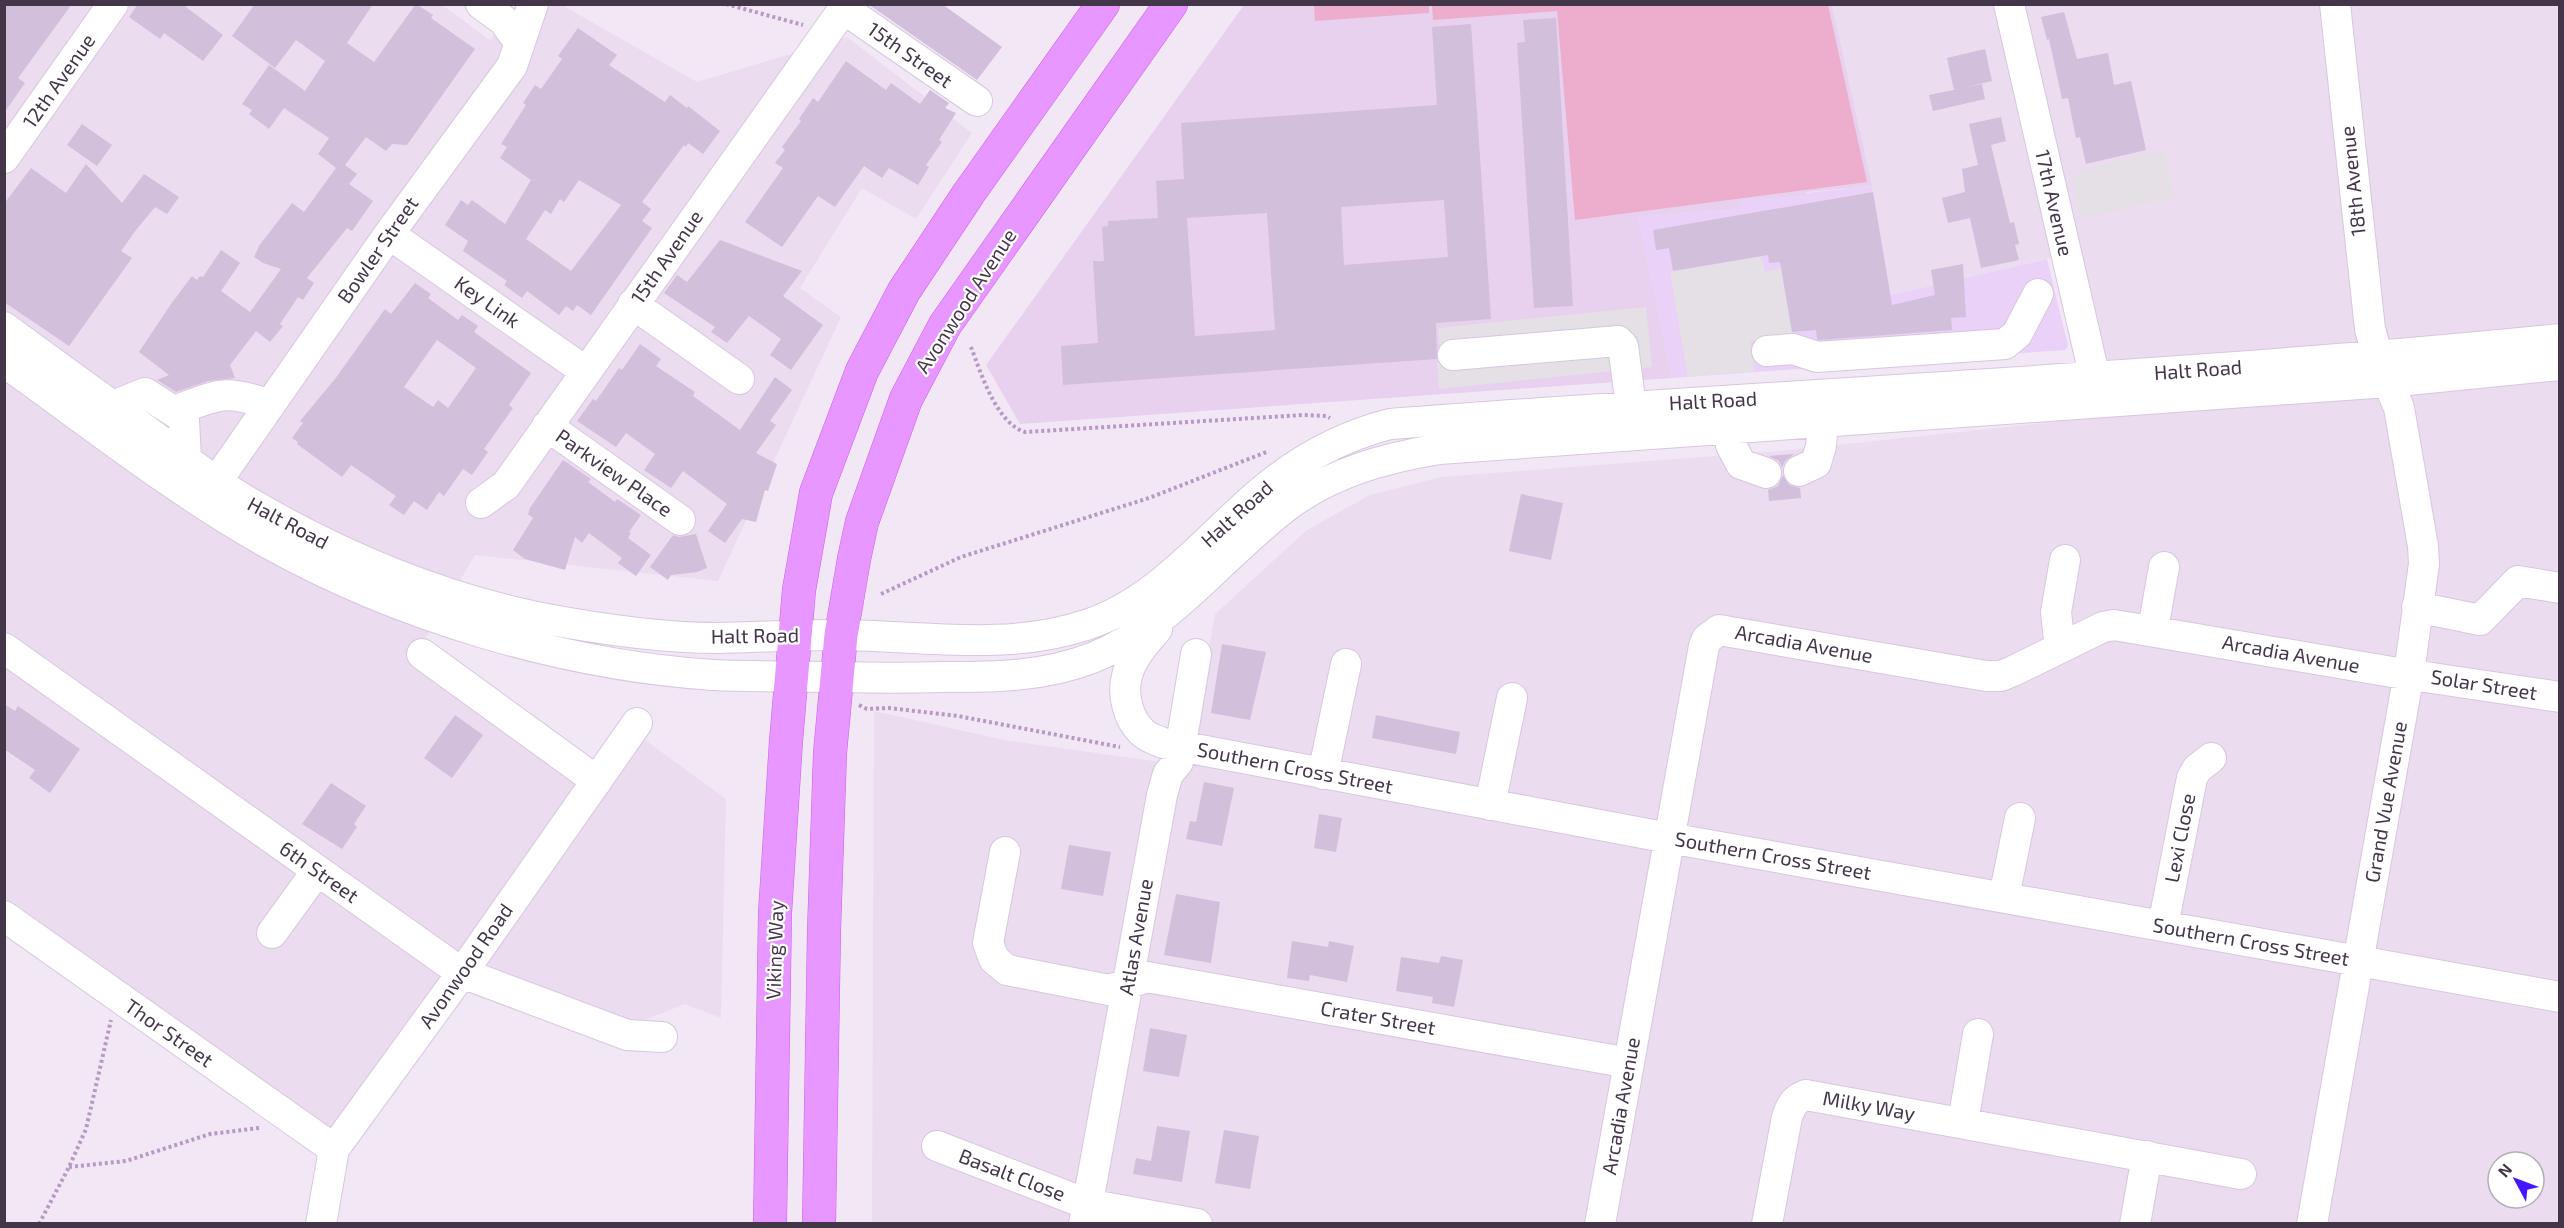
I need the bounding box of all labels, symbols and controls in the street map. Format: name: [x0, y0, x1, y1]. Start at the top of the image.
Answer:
street label: 15th Street: [864, 16, 958, 92]
street label: 12th Avenue: [17, 29, 99, 132]
street label: 18th Avenue: [2334, 125, 2370, 237]
street label: 17th Avenue: [2031, 147, 2079, 258]
street label: Bowler Street: [332, 191, 423, 307]
street label: 15th Avenue: [625, 205, 707, 308]
street label: Avonwood Avenue: [910, 224, 1021, 377]
street label: Key Link: [450, 270, 525, 332]
street label: Halt Road: [2153, 354, 2243, 384]
street label: Halt Road: [1668, 386, 1758, 414]
street label: Parkview Place: [552, 423, 677, 521]
street label: Halt Road: [1195, 475, 1277, 552]
street label: Halt Road: [244, 491, 333, 553]
street label: Arcadia Avenue: [1733, 619, 1875, 667]
street label: Halt Road: [711, 622, 799, 648]
street label: Arcadia Avenue: [2220, 629, 2362, 677]
street label: Solar Street: [2429, 664, 2539, 704]
street label: Grand Vue Avenue: [2359, 719, 2411, 884]
street label: Southern Cross Street: [1195, 736, 1395, 798]
street label: Lexi Close: [2159, 791, 2199, 885]
street label: Southern Cross Street: [1673, 826, 1874, 884]
street label: 6th Street: [276, 835, 364, 907]
street label: Atlas Avenue: [1113, 877, 1157, 997]
street label: Avonwood Road: [413, 898, 517, 1032]
street label: Viking Way: [760, 899, 788, 1000]
street label: Southern Cross Street: [2151, 912, 2352, 970]
street label: Thor Street: [121, 993, 219, 1072]
street label: Crater Street: [1319, 995, 1438, 1039]
street label: Arcadia Avenue: [1596, 1035, 1644, 1177]
street label: Milky Way: [1821, 1085, 1918, 1125]
street label: Basalt Close: [956, 1143, 1069, 1205]
north arrow: [2486, 1150, 2546, 1210]
text: N: [2493, 1159, 2515, 1180]

